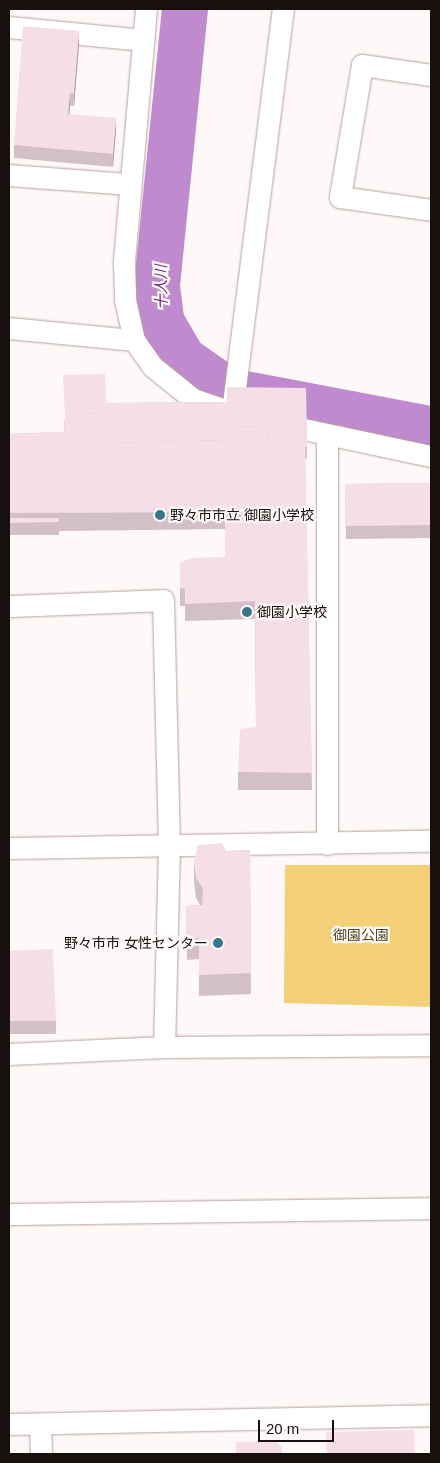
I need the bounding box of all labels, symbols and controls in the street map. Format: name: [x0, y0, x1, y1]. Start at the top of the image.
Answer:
water label: 十人川: [152, 264, 170, 310]
place label: 野々市市立 御園小学校: [170, 507, 314, 523]
marker: 野々市市立 御園小学校: [154, 509, 166, 521]
place label: 御園小学校: [257, 604, 327, 620]
marker: 御園小学校: [241, 606, 253, 618]
park label: 御園公園: [333, 927, 389, 943]
place label: 野々市市 女性センター: [64, 935, 208, 951]
marker: 野々市市 女性センター: [212, 937, 224, 949]
scale bar: [260, 1410, 336, 1442]
text: 20 m: [266, 1420, 299, 1437]

